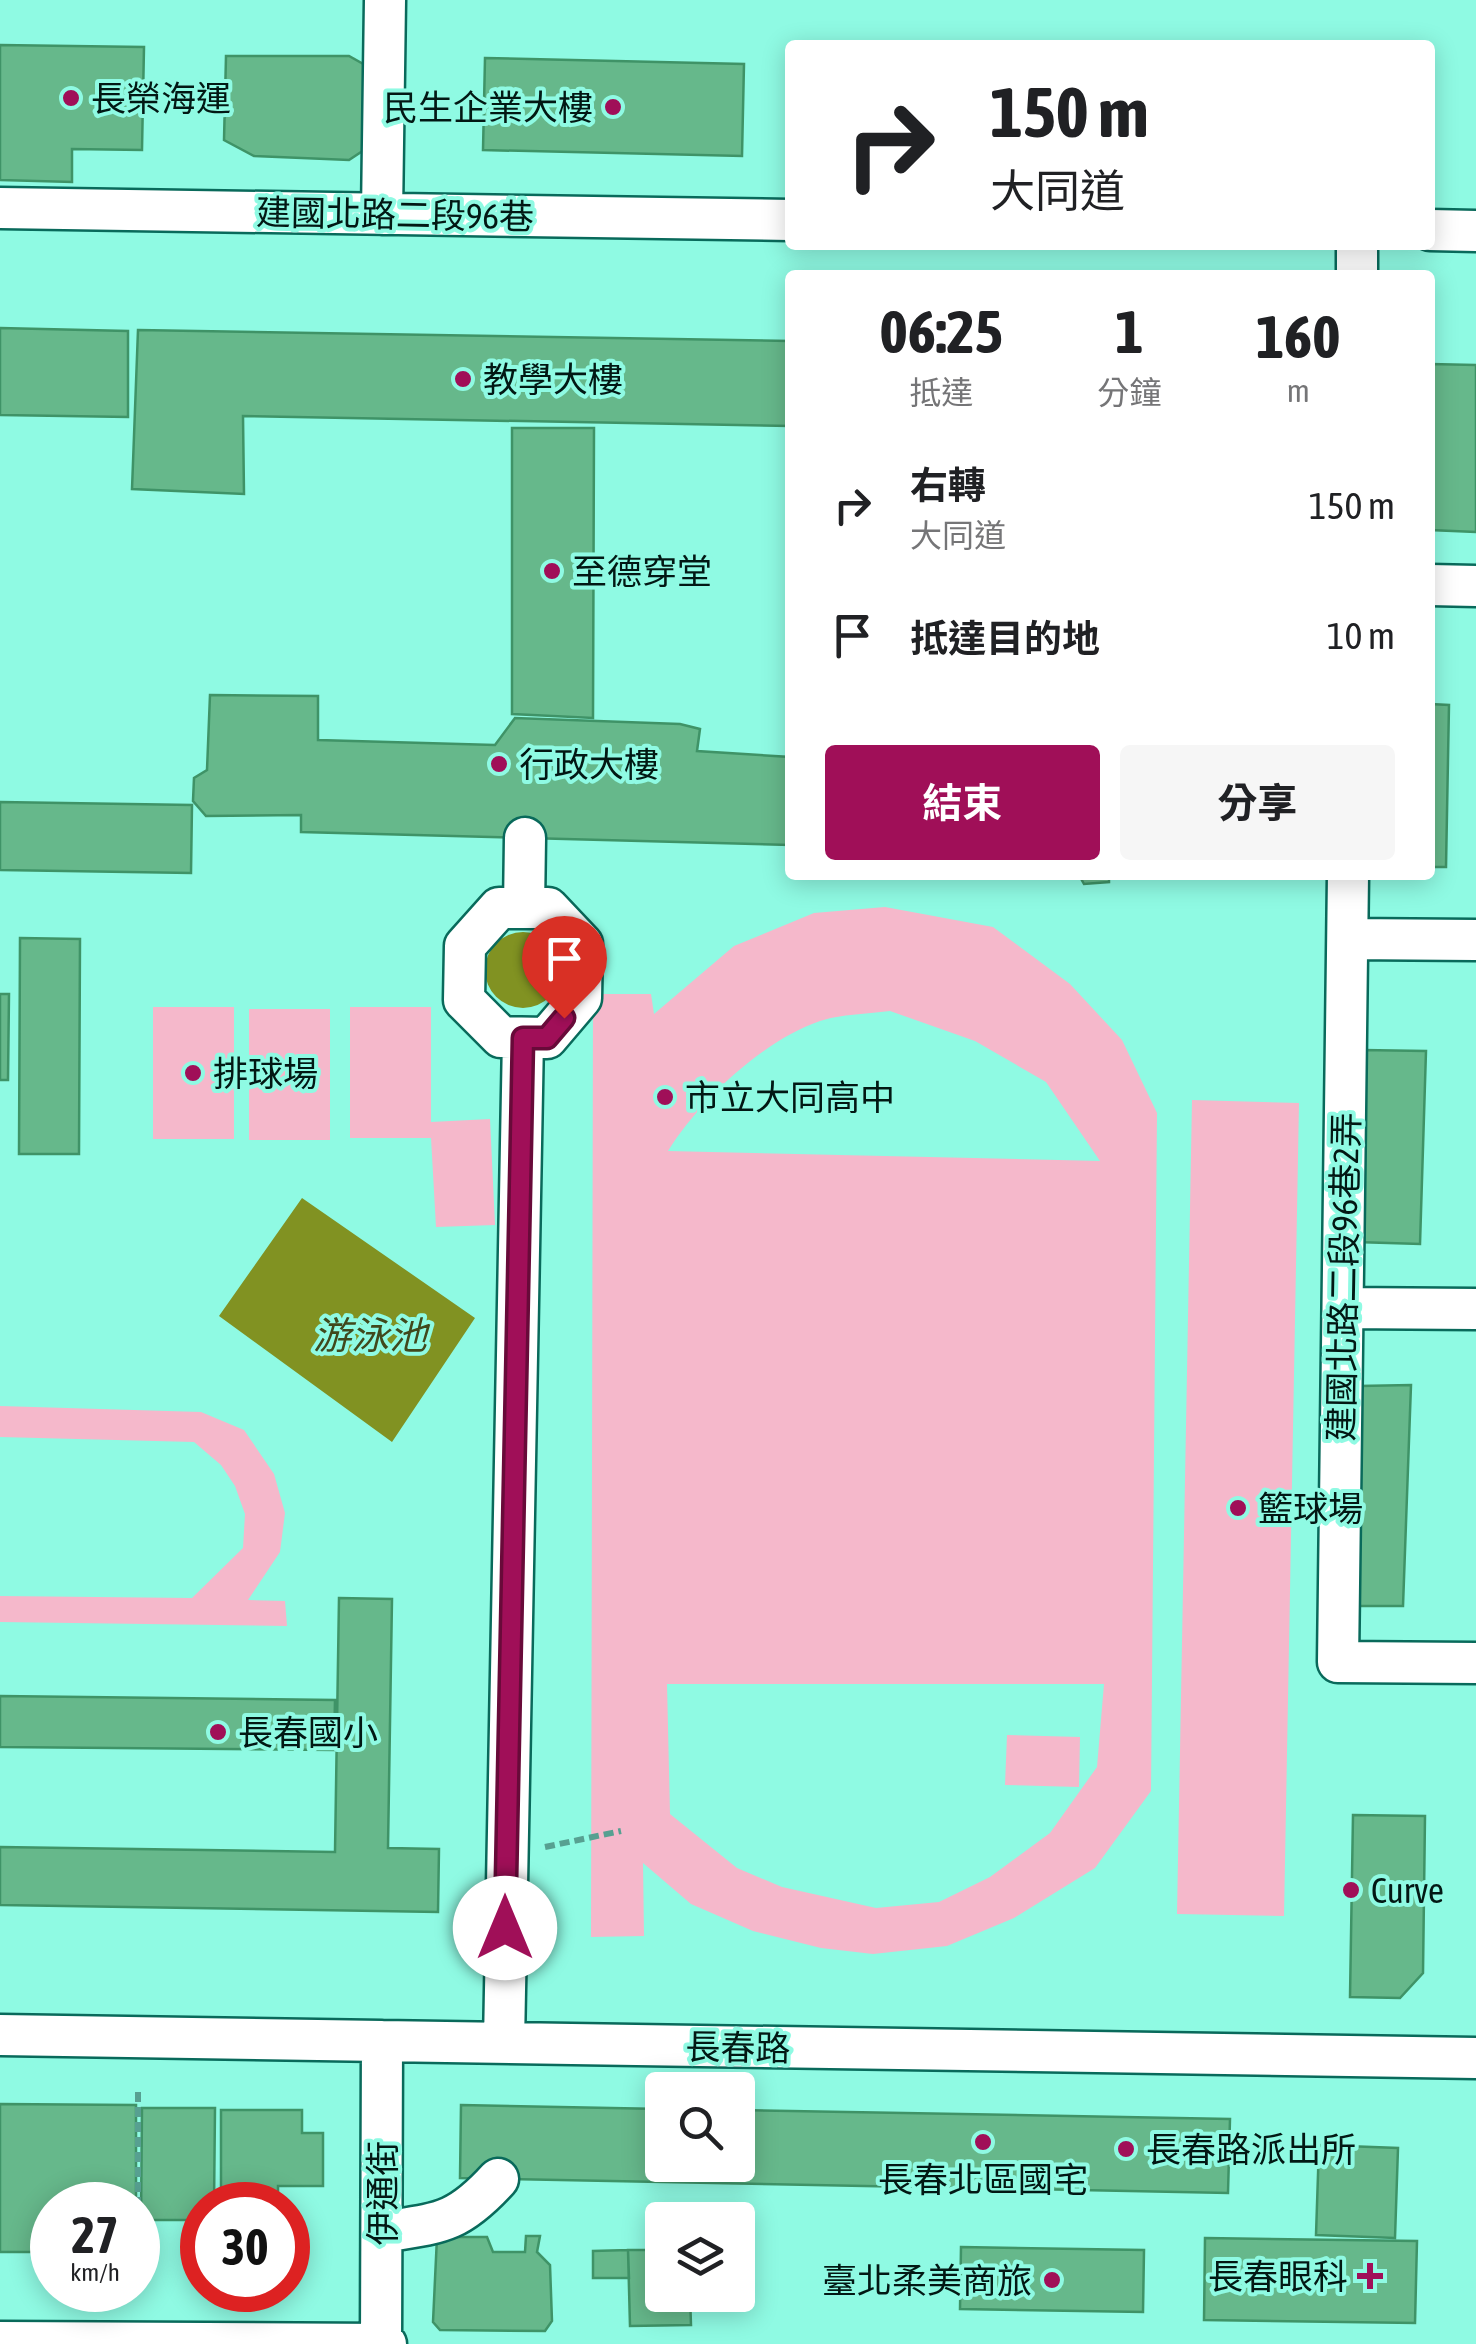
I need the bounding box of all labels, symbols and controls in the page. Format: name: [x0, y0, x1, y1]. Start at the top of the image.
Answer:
text: 150 m: [990, 72, 1149, 152]
place label: 長榮海運: [91, 78, 231, 118]
icon: right: [825, 80, 955, 210]
marker: 長榮海運: [60, 87, 82, 109]
place label: 民生企業大樓: [383, 87, 593, 127]
marker: 民生企業大樓: [602, 96, 624, 118]
text: 大同道: [990, 165, 1125, 217]
street label: 建國北路二段96巷: [256, 192, 534, 236]
text: 06:25: [879, 297, 1003, 366]
text: 1: [1115, 297, 1144, 366]
text: 160: [1256, 302, 1341, 371]
place label: 教學大樓: [483, 359, 623, 399]
marker: 教學大樓: [452, 368, 474, 390]
text: m: [1287, 372, 1310, 409]
text: 抵達: [909, 374, 973, 411]
text: 分鐘: [1097, 374, 1161, 411]
text: 右轉: [910, 464, 986, 507]
icon: right: [825, 478, 880, 533]
text: 150 m: [1309, 484, 1395, 527]
text: 大同道: [910, 517, 1006, 554]
place label: 至德穿堂: [572, 551, 712, 591]
marker: 至德穿堂: [541, 560, 563, 582]
icon: arrive: [825, 608, 880, 663]
text: 10 m: [1327, 614, 1395, 657]
text: 抵達目的地: [910, 617, 1100, 660]
place label: 行政大樓: [519, 744, 659, 784]
button: 結束: [825, 745, 1100, 860]
button: 分享: [1120, 745, 1395, 860]
marker: 行政大樓: [488, 753, 510, 775]
pin: [522, 916, 607, 1019]
icon: arrive: [537, 931, 592, 986]
place label: 排球場: [213, 1053, 318, 1093]
marker: 排球場: [182, 1062, 204, 1084]
place label: 市立大同高中: [685, 1077, 895, 1117]
marker: 市立大同高中: [654, 1086, 676, 1108]
street label: 建國北路二段96巷2弄: [1320, 1112, 1366, 1442]
water label: 游泳池: [313, 1314, 431, 1357]
place label: 籃球場: [1258, 1488, 1363, 1528]
marker: 籃球場: [1227, 1497, 1249, 1519]
place label: 長春國小: [238, 1712, 378, 1752]
marker: 長春國小: [207, 1721, 229, 1743]
place label: Curve: [1371, 1870, 1444, 1910]
position arrow: [453, 1876, 557, 1980]
marker: Curve: [1340, 1879, 1362, 1901]
street label: 長春路: [685, 2026, 791, 2068]
map controls: [645, 2072, 755, 2312]
button: search: [645, 2072, 755, 2182]
place label: 長春路派出所: [1146, 2129, 1356, 2169]
marker: 長春北區國宅: [972, 2131, 994, 2153]
marker: 長春路派出所: [1115, 2138, 1137, 2160]
street label: 伊通街: [362, 2140, 402, 2246]
place label: 長春北區國宅: [878, 2159, 1088, 2199]
speed limit sign: 30: [180, 2182, 310, 2312]
button: layers: [645, 2202, 755, 2312]
text: 27: [71, 2206, 118, 2264]
place label: 長春眼科: [1208, 2256, 1348, 2296]
text: km/h: [70, 2258, 120, 2286]
place label: 臺北柔美商旅: [822, 2260, 1032, 2300]
marker: 長春眼科: [1357, 2263, 1383, 2289]
marker: 臺北柔美商旅: [1041, 2269, 1063, 2291]

